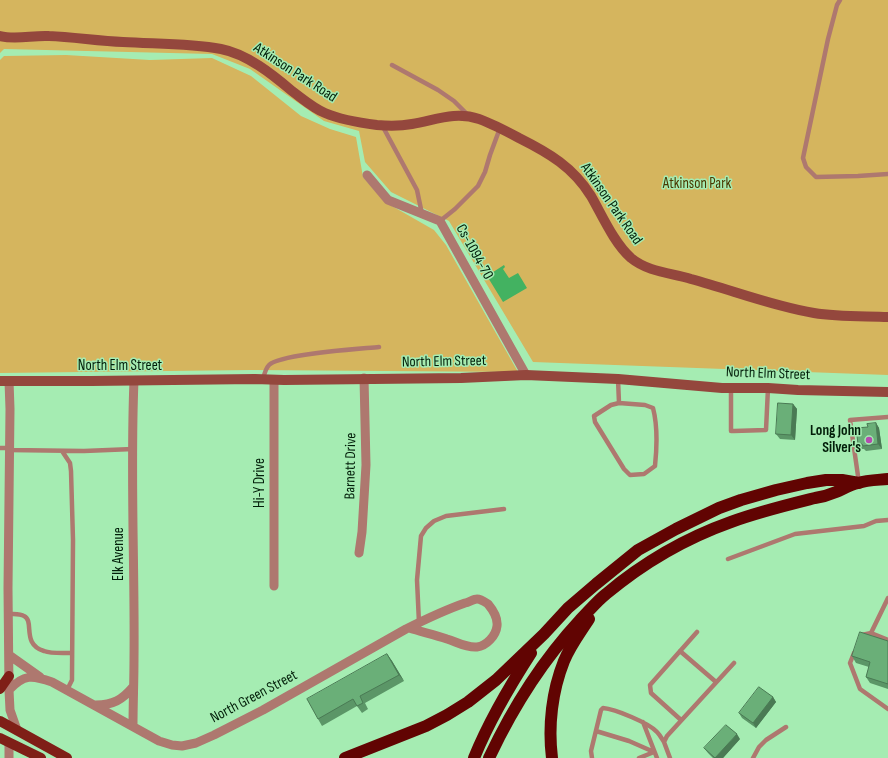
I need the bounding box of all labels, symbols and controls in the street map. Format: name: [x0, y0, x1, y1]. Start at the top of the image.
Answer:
street label: Atkinson Park Road: [250, 39, 340, 107]
street label: Atkinson Park Road: [576, 160, 646, 248]
park label: Atkinson Park: [663, 175, 731, 193]
street label: Cs-1094-70: [451, 221, 497, 283]
street label: North Elm Street: [402, 352, 486, 372]
street label: North Elm Street: [78, 357, 162, 375]
street label: North Elm Street: [726, 364, 810, 384]
place label: Long John Silver's: [810, 422, 861, 457]
street label: Barnett Drive: [341, 432, 361, 500]
marker: Long John Silver's: [864, 435, 874, 445]
street label: Hi-Y Drive: [251, 458, 269, 508]
street label: Elk Avenue: [110, 527, 128, 581]
street label: North Green Street: [207, 667, 301, 727]

